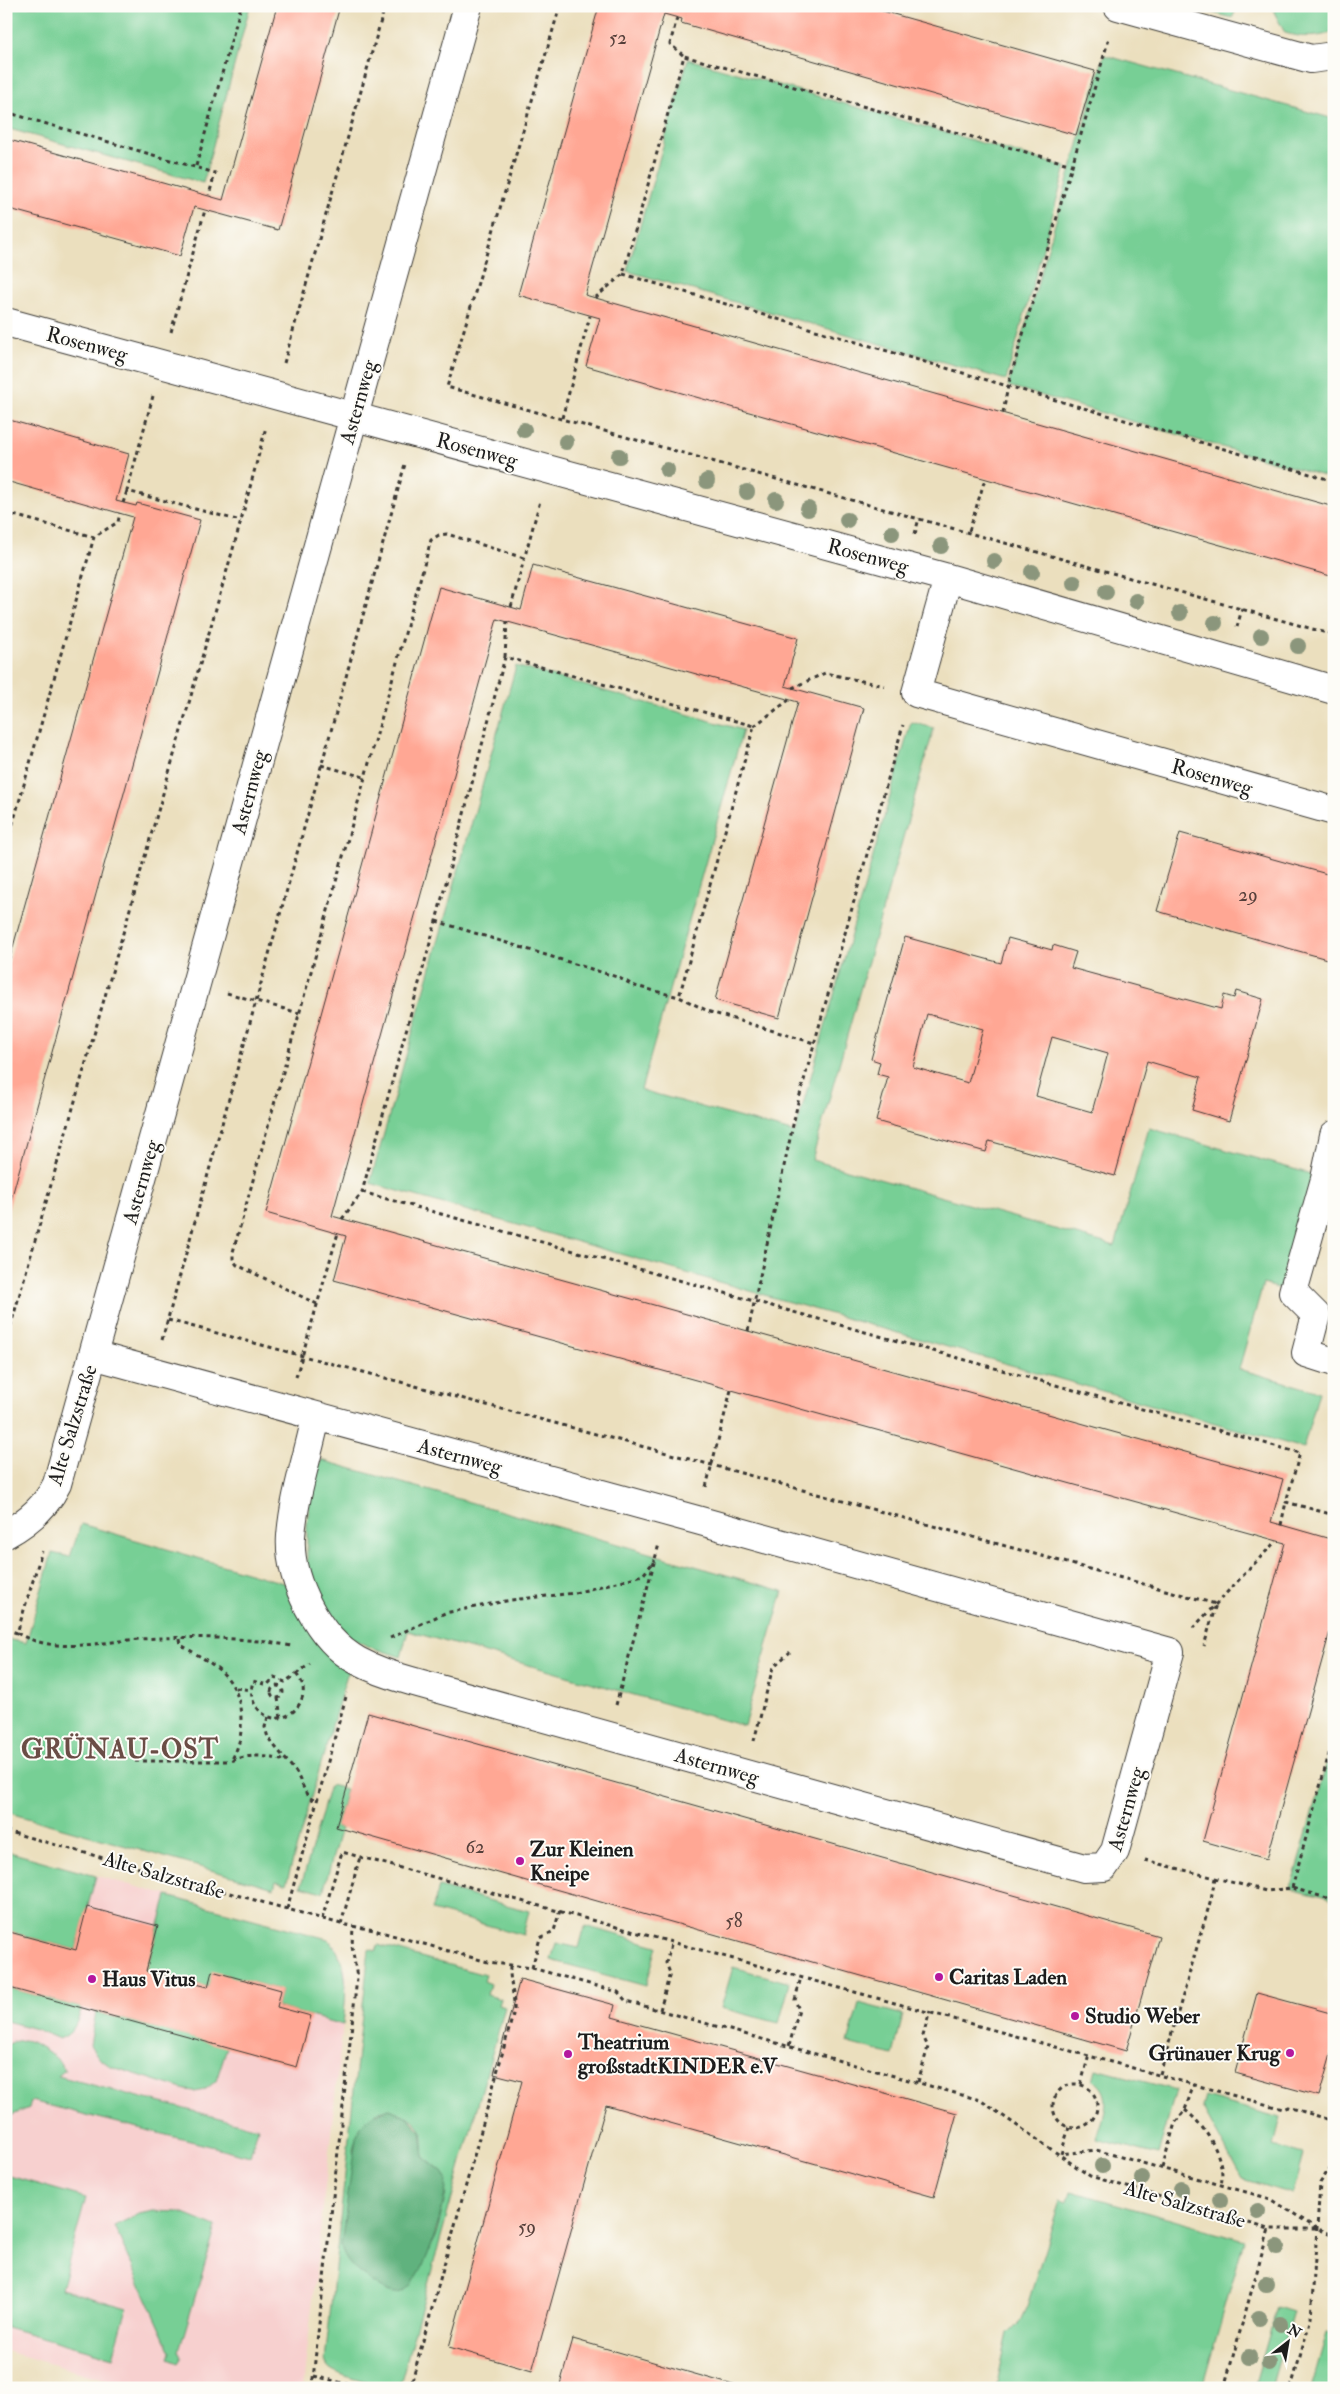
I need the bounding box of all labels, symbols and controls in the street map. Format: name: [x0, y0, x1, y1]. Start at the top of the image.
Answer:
house number: 52: [609, 26, 627, 50]
street label: Rosenweg: [43, 321, 131, 368]
street label: Asternweg: [333, 356, 384, 448]
street label: Rosenweg: [433, 427, 521, 474]
street label: Rosenweg: [824, 533, 912, 580]
street label: Asternweg: [225, 746, 274, 838]
street label: Rosenweg: [1168, 753, 1256, 802]
house number: 29: [1238, 883, 1258, 907]
street label: Asternweg: [116, 1136, 167, 1228]
street label: Alte Salzstraße: [41, 1361, 104, 1490]
street label: Asternweg: [414, 1432, 506, 1481]
district label: GRÜNAU-OST: [21, 1733, 219, 1766]
street label: Asternweg: [671, 1741, 763, 1792]
street label: Asternweg: [1101, 1763, 1152, 1855]
house number: 62: [465, 1835, 485, 1859]
place label: Zur Kleinen Kneipe: [530, 1836, 634, 1887]
street label: Alte Salzstraße: [99, 1845, 228, 1906]
marker: Zur Kleinen Kneipe: [514, 1855, 526, 1867]
house number: 58: [725, 1909, 743, 1933]
place label: Caritas Laden: [949, 1964, 1067, 1991]
place label: Haus Vitus: [102, 1966, 195, 1993]
marker: Caritas Laden: [933, 1971, 945, 1983]
marker: Haus Vitus: [86, 1973, 98, 1985]
place label: Studio Weber: [1085, 2003, 1201, 2030]
marker: Studio Weber: [1069, 2010, 1081, 2022]
place label: Theatrium großstadtKINDER e.V: [577, 2029, 778, 2080]
place label: Grünauer Krug: [1149, 2040, 1281, 2067]
marker: Grünauer Krug: [1284, 2047, 1296, 2059]
marker: Theatrium großstadtKINDER e.V: [562, 2048, 574, 2060]
street label: Alte Salzstraße: [1120, 2174, 1249, 2235]
house number: 59: [518, 2215, 536, 2239]
north arrow: [1262, 2316, 1312, 2366]
text: N: [1284, 2320, 1305, 2342]

